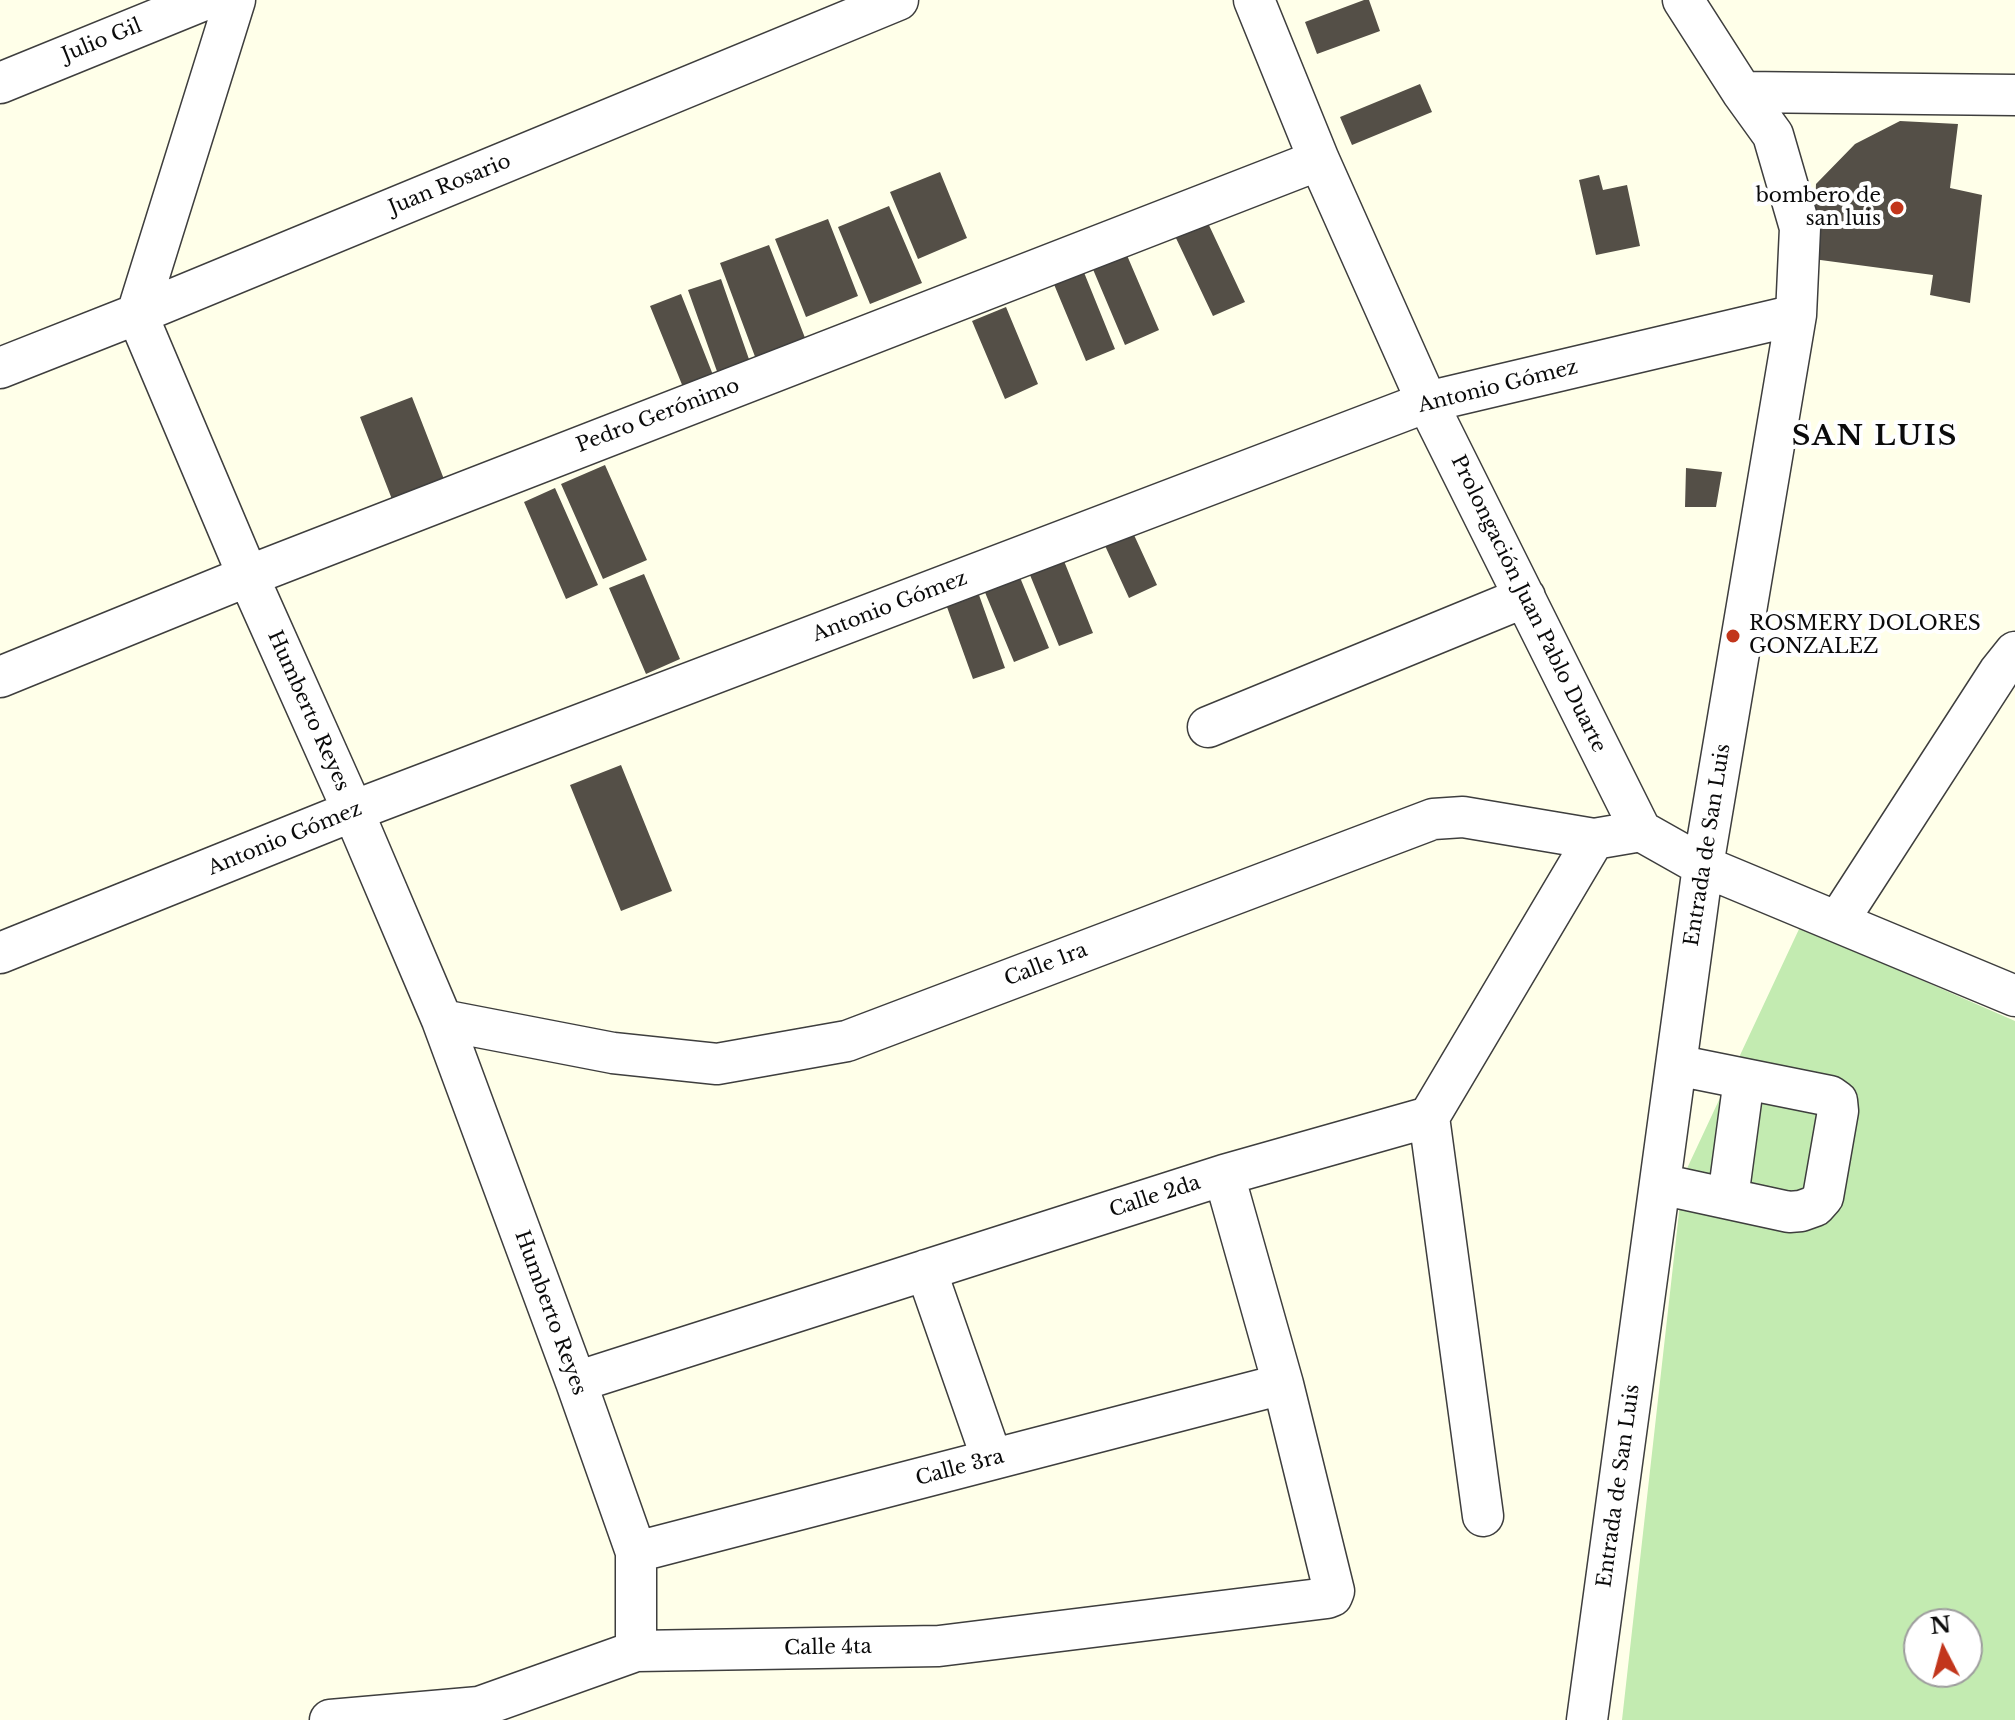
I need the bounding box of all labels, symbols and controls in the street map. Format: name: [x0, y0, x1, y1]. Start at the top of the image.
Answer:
street label: Julio Gil: [59, 14, 145, 68]
street label: Juan Rosario: [385, 150, 515, 220]
place label: bombero de san luis: [1756, 184, 1881, 231]
marker: bombero de san luis: [1888, 199, 1906, 217]
street label: Antonio Gómez: [1416, 356, 1580, 418]
street label: Pedro Gerónimo: [573, 374, 743, 458]
district label: SAN LUIS: [1792, 420, 1958, 454]
street label: Prolongación Juan Pablo Duarte: [1445, 451, 1611, 757]
street label: Antonio Gómez: [809, 566, 971, 648]
place label: ROSMERY DOLORES GONZALEZ: [1749, 612, 1981, 659]
street label: Humberto Reyes: [262, 627, 354, 795]
marker: ROSMERY DOLORES GONZALEZ: [1724, 627, 1742, 645]
street label: Entrada de San Luis: [1680, 742, 1736, 948]
street label: Antonio Gómez: [205, 797, 365, 881]
street label: Calle 1ra: [1001, 938, 1091, 992]
street label: Calle 2da: [1106, 1171, 1204, 1223]
street label: Humberto Reyes: [509, 1228, 591, 1398]
street label: Entrada de San Luis: [1593, 1383, 1645, 1589]
street label: Calle 3ra: [913, 1445, 1007, 1491]
north arrow: [1903, 1608, 1983, 1688]
text: N: [1929, 1611, 1952, 1640]
street label: Calle 4ta: [784, 1635, 872, 1661]

